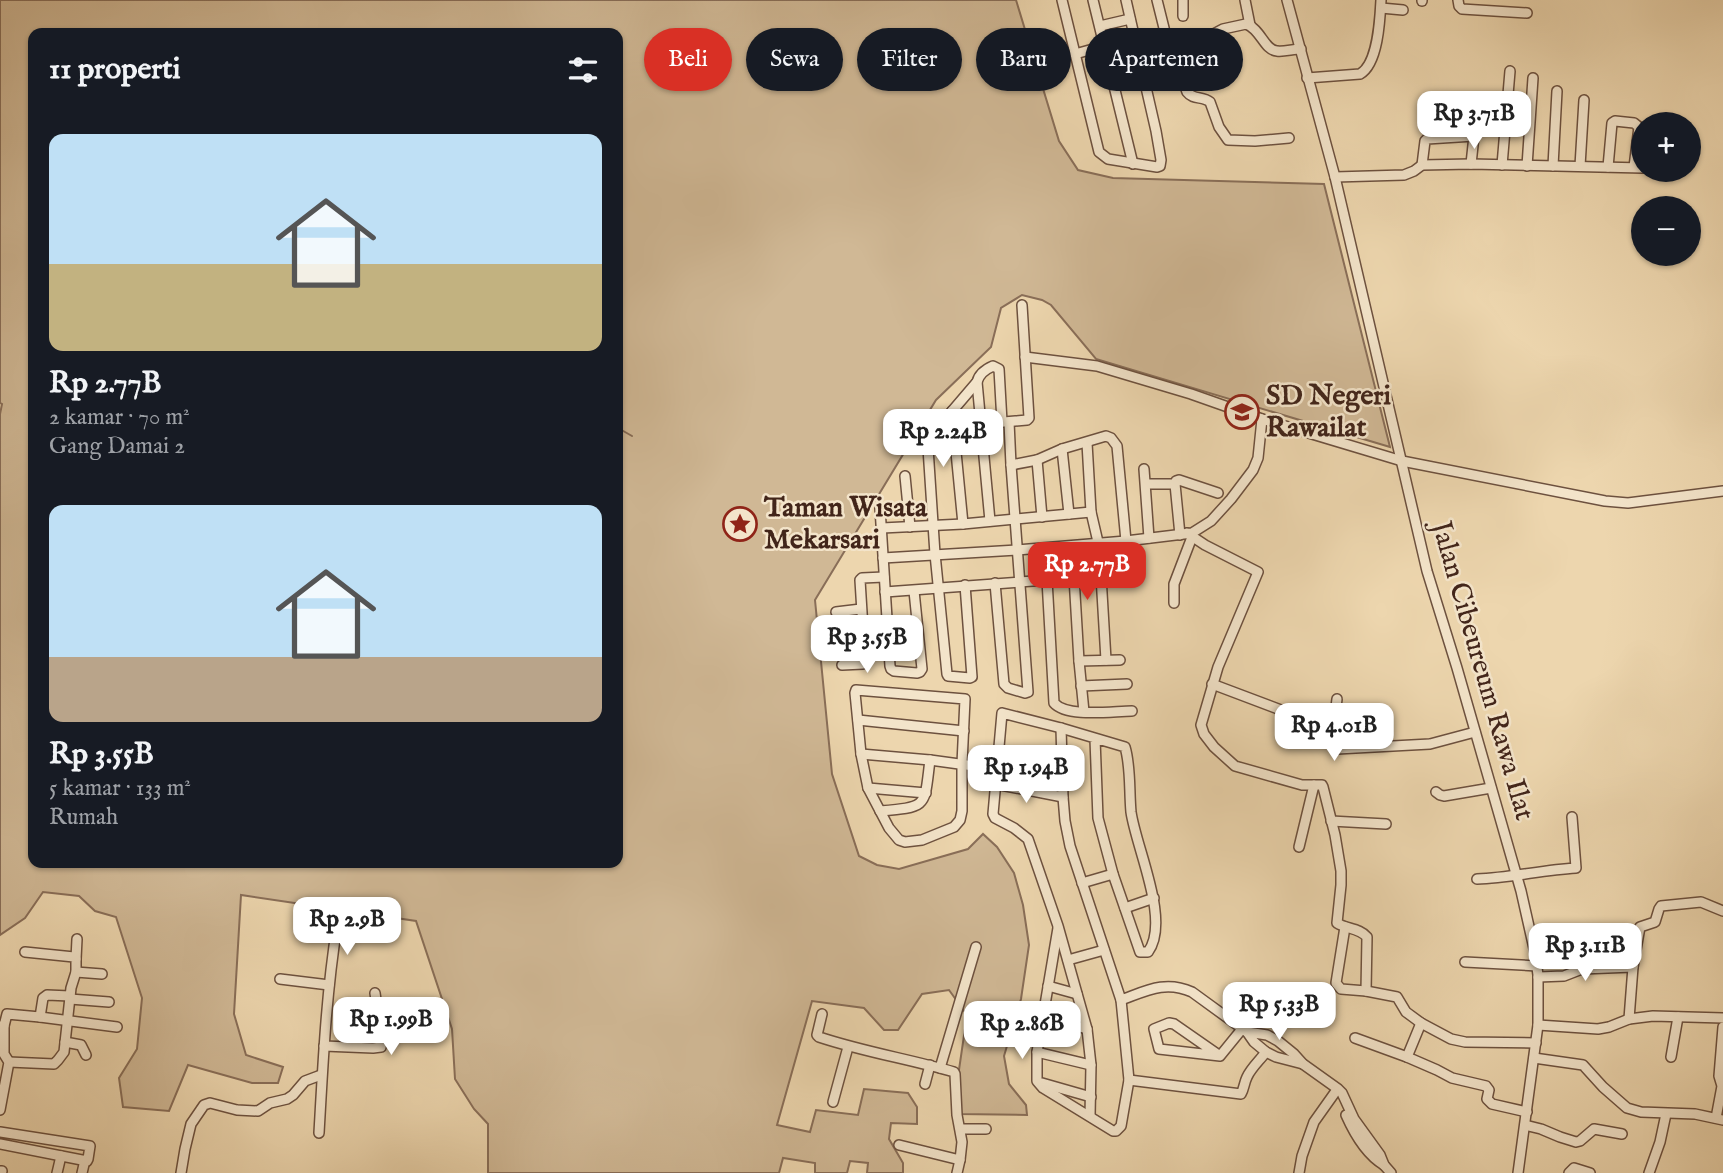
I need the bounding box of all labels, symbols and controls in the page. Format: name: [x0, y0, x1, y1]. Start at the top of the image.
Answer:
chip: Beli: [644, 28, 732, 91]
chip: Sewa: [746, 28, 843, 91]
chip: Filter: [857, 28, 962, 91]
chip: Baru: [976, 28, 1071, 91]
chip: Apartemen: [1085, 28, 1243, 91]
text: 11 properti: [49, 51, 181, 89]
icon: filters: [564, 51, 602, 89]
pin: Rp 3.71B: [1402, 92, 1546, 151]
text: Rp 3.71B: [1433, 99, 1515, 128]
map controls: [1631, 112, 1701, 266]
button: +: [1631, 112, 1701, 182]
icon: home: [263, 180, 389, 306]
button: −: [1631, 196, 1701, 266]
text: Rp 2.77B: [49, 365, 161, 403]
place label: SD Negeri Rawailat: [1266, 379, 1392, 446]
school or university icon: SD Negeri Rawailat: [1223, 393, 1261, 431]
text: 2 kamar · 70 m²: [49, 403, 190, 432]
pin: Rp 2.24B: [871, 410, 1015, 469]
text: Rp 2.24B: [899, 417, 987, 446]
text: Gang Damai 2: [49, 432, 185, 461]
place label: Taman Wisata Mekarsari: [763, 491, 928, 558]
place icon: Taman Wisata Mekarsari: [721, 505, 759, 543]
street label: Jalan Cibeureum Rawa Ilat: [1422, 515, 1542, 825]
pin: Rp 2.77B: [1015, 542, 1159, 602]
text: Rp 2.77B: [1044, 550, 1130, 579]
icon: home: [263, 551, 389, 677]
pin: Rp 3.55B: [795, 616, 939, 675]
text: Rp 3.55B: [827, 623, 907, 652]
pin: Rp 4.01B: [1262, 704, 1406, 763]
text: Rp 4.01B: [1291, 711, 1377, 740]
text: Rp 3.55B: [49, 736, 154, 774]
pin: Rp 1.94B: [954, 746, 1098, 805]
text: Rp 1.94B: [984, 753, 1068, 782]
text: 5 kamar · 133 m²: [49, 774, 191, 803]
text: Rumah: [49, 803, 118, 832]
pin: Rp 2.9B: [282, 898, 412, 957]
text: Rp 2.9B: [309, 905, 385, 934]
pin: Rp 3.11B: [1513, 923, 1657, 983]
text: Rp 3.11B: [1545, 931, 1625, 960]
pin: Rp 5.33B: [1207, 982, 1351, 1042]
text: Rp 5.33B: [1239, 990, 1319, 1019]
pin: Rp 1.99B: [319, 998, 463, 1057]
pin: Rp 2.86B: [950, 1002, 1094, 1061]
text: Rp 1.99B: [349, 1005, 433, 1034]
text: Rp 2.86B: [980, 1009, 1064, 1038]

